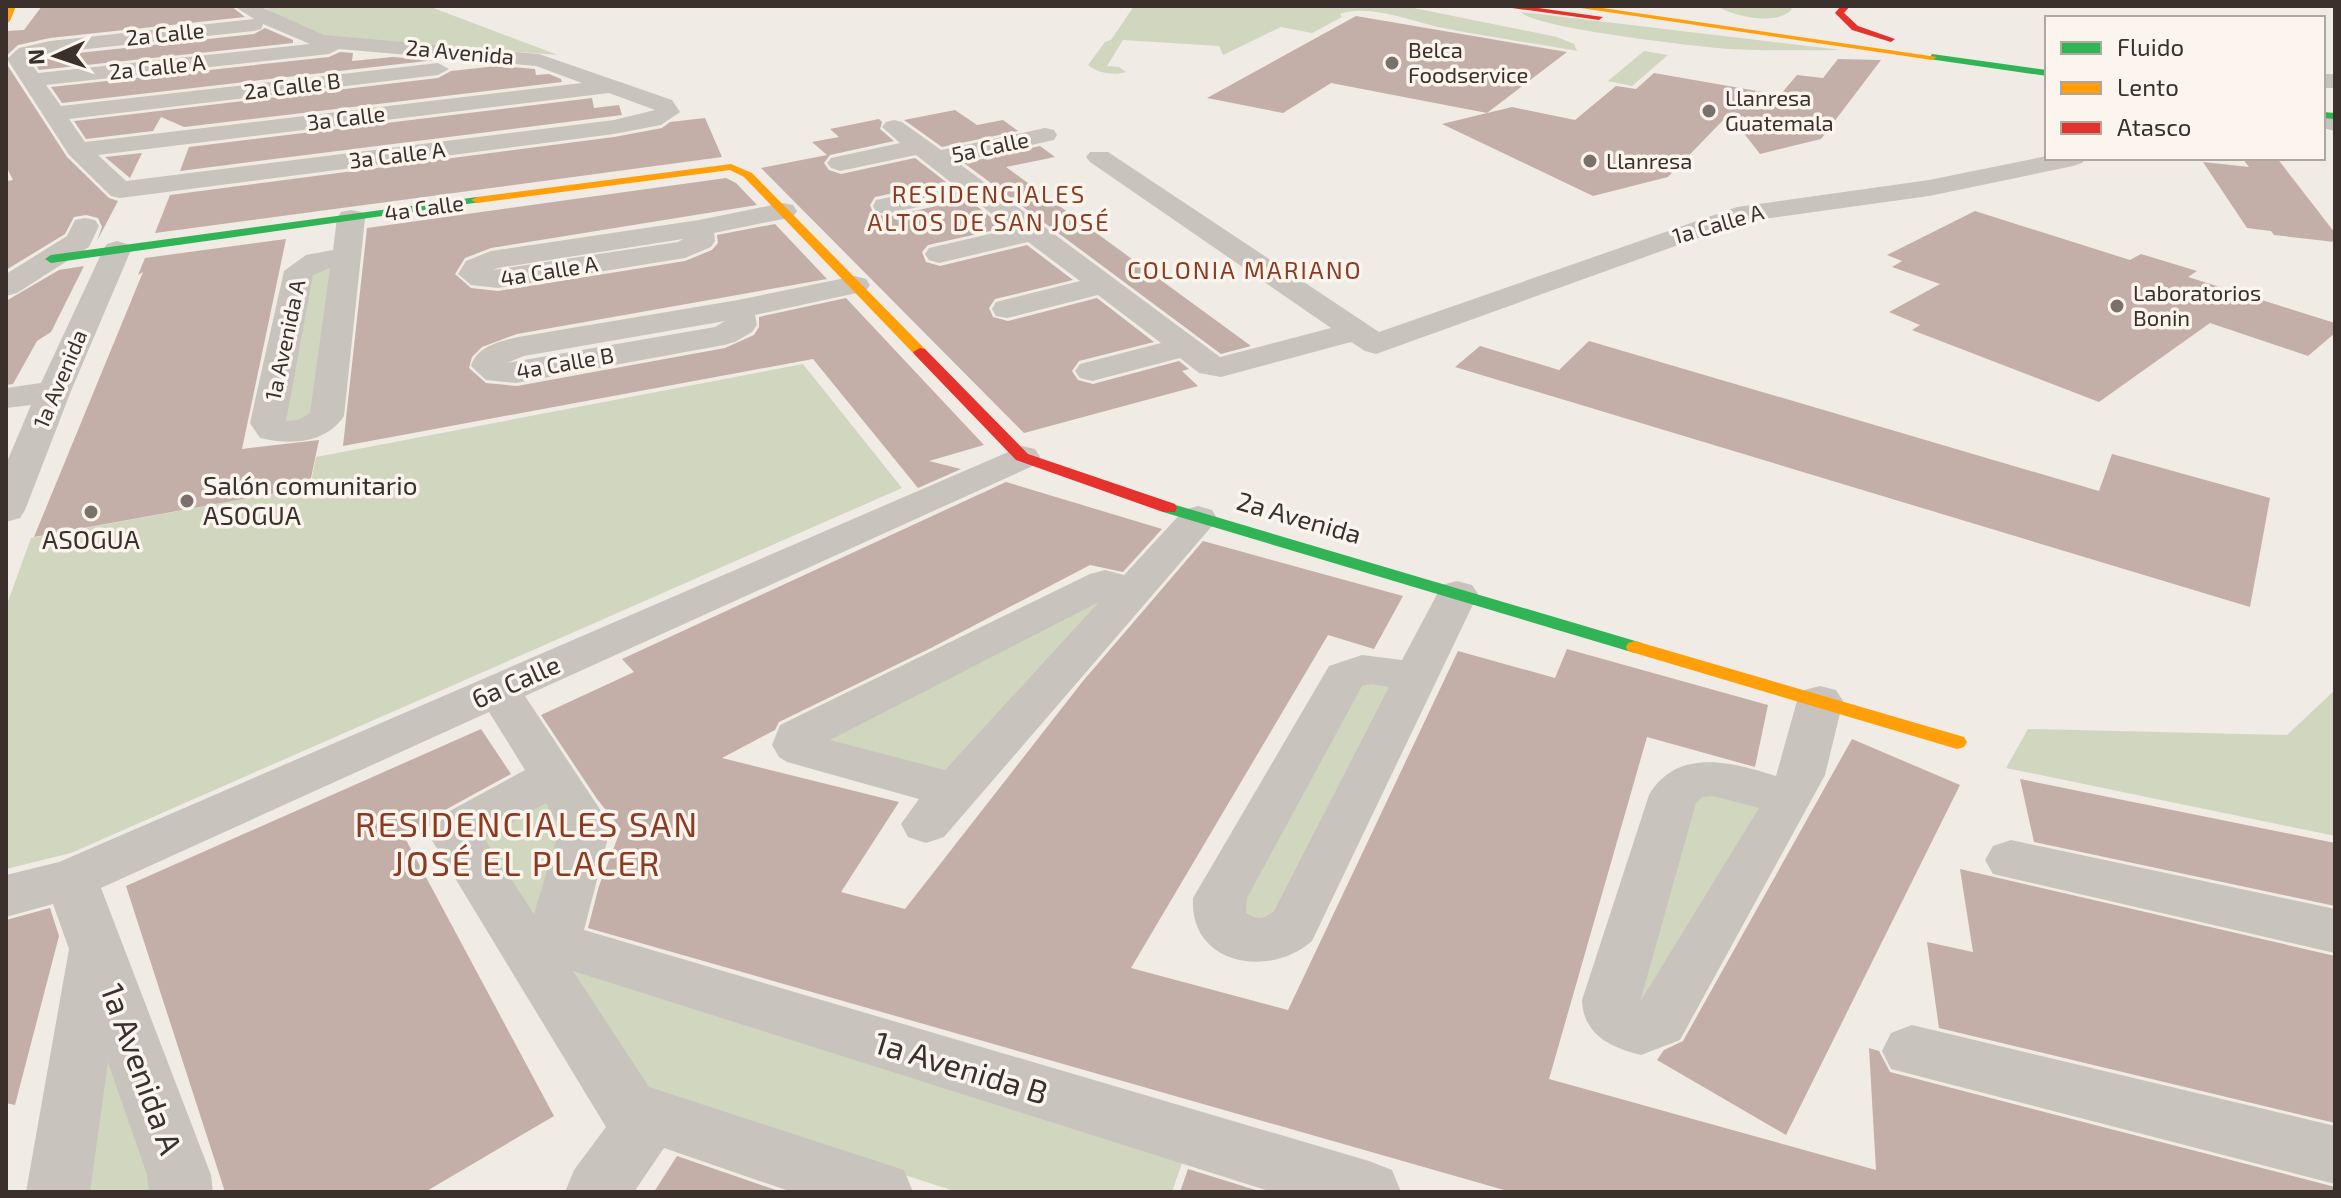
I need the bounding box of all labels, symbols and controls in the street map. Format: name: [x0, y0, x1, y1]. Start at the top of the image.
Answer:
north arrow: [16, 16, 96, 96]
street label: 2a Calle: [124, 16, 205, 50]
legend: [2045, 16, 2325, 160]
text: Fluido: [2117, 32, 2184, 61]
street label: 2a Avenida: [405, 33, 515, 69]
place label: Belca Foodservice: [1408, 36, 1528, 87]
text: N: [22, 48, 48, 66]
street label: 2a Calle A: [107, 48, 207, 84]
marker: Belca Foodservice: [1383, 54, 1401, 72]
street label: 2a Calle B: [242, 66, 342, 104]
text: Lento: [2117, 72, 2179, 101]
place label: Llanresa Guatemala: [1725, 84, 1834, 135]
street label: 3a Calle: [305, 99, 387, 135]
marker: Llanresa Guatemala: [1700, 102, 1718, 120]
text: Atasco: [2117, 112, 2191, 141]
street label: 5a Calle: [949, 125, 1031, 167]
street label: 3a Calle A: [347, 135, 447, 173]
place label: Llanresa: [1606, 147, 1692, 173]
marker: Llanresa: [1581, 152, 1599, 170]
district label: RESIDENCIALES ALTOS DE SAN JOSÉ: [867, 179, 1111, 236]
street label: 4a Calle: [382, 189, 465, 225]
street label: 1a Calle A: [1669, 198, 1766, 248]
street label: 4a Calle A: [498, 249, 600, 291]
district label: COLONIA MARIANO: [1127, 255, 1363, 284]
street label: 1a Avenida A: [259, 277, 310, 403]
place label: Laboratorios Bonin: [2133, 279, 2261, 330]
marker: Laboratorios Bonin: [2108, 297, 2126, 315]
street label: 1a Avenida: [27, 325, 92, 432]
street label: 4a Calle B: [514, 341, 616, 383]
place label: Salón comunitario ASOGUA: [203, 469, 418, 530]
street label: 2a Avenida: [1234, 484, 1365, 549]
marker: Salón comunitario ASOGUA: [178, 492, 196, 510]
marker: ASOGUA: [82, 503, 100, 521]
place label: ASOGUA: [42, 523, 140, 554]
street label: 6a Calle: [466, 647, 564, 714]
district label: RESIDENCIALES SAN JOSÉ EL PLACER: [355, 803, 699, 883]
street label: 1a Avenida A: [94, 978, 191, 1159]
street label: 1a Avenida B: [870, 1022, 1053, 1110]

